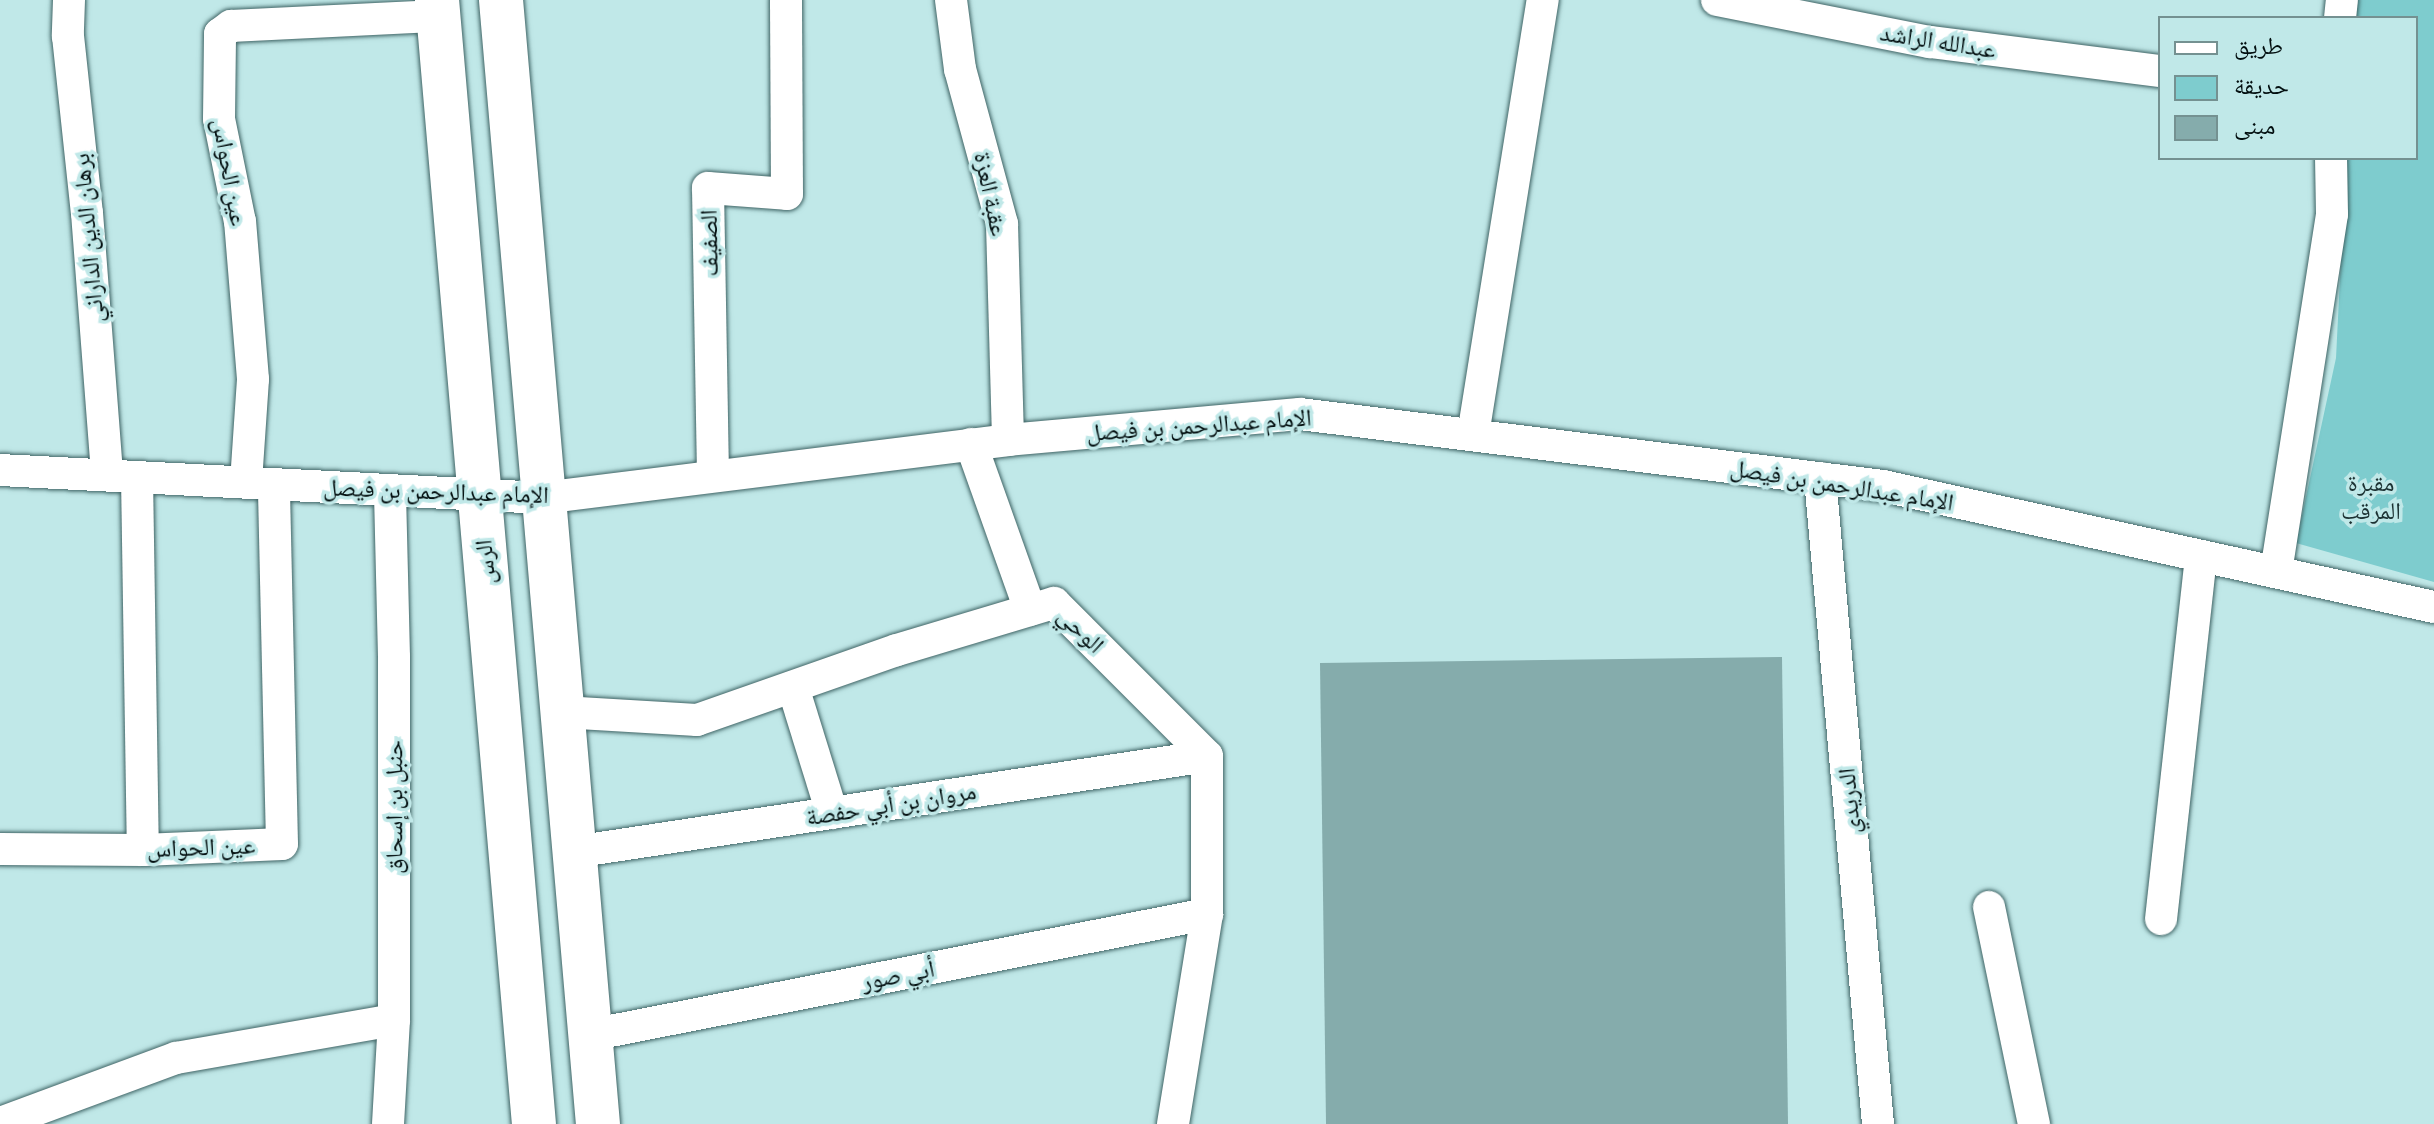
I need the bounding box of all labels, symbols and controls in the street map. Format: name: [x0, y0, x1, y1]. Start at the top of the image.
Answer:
legend: [2158, 16, 2418, 160]
street label: عبدالله الراشد: [1878, 18, 1998, 64]
text: طريق: [2234, 29, 2283, 61]
text: حديقة: [2234, 69, 2289, 101]
text: مبنى: [2234, 109, 2275, 141]
street label: عين الحواس: [206, 116, 254, 228]
street label: عقبة العزة: [968, 149, 1014, 239]
street label: برهان الدين الداراني: [66, 152, 110, 324]
street label: الصفيف: [694, 209, 724, 277]
street label: الإمام عبدالرحمن بن فيصل: [1085, 403, 1313, 447]
street label: الإمام عبدالرحمن بن فيصل: [1728, 453, 1956, 517]
park label: مقبرة المرقب: [2341, 469, 2401, 525]
street label: الإمام عبدالرحمن بن فيصل: [323, 473, 549, 509]
street label: الرس: [469, 538, 501, 586]
street label: الوحي: [1052, 601, 1110, 659]
street label: حنبل بن إسحاق: [380, 740, 408, 874]
street label: الدريدي: [1832, 767, 1866, 835]
street label: مروان بن أبي حفصة: [804, 776, 978, 832]
street label: عين الحواس: [146, 831, 256, 863]
street label: أبي صور: [859, 954, 937, 996]

